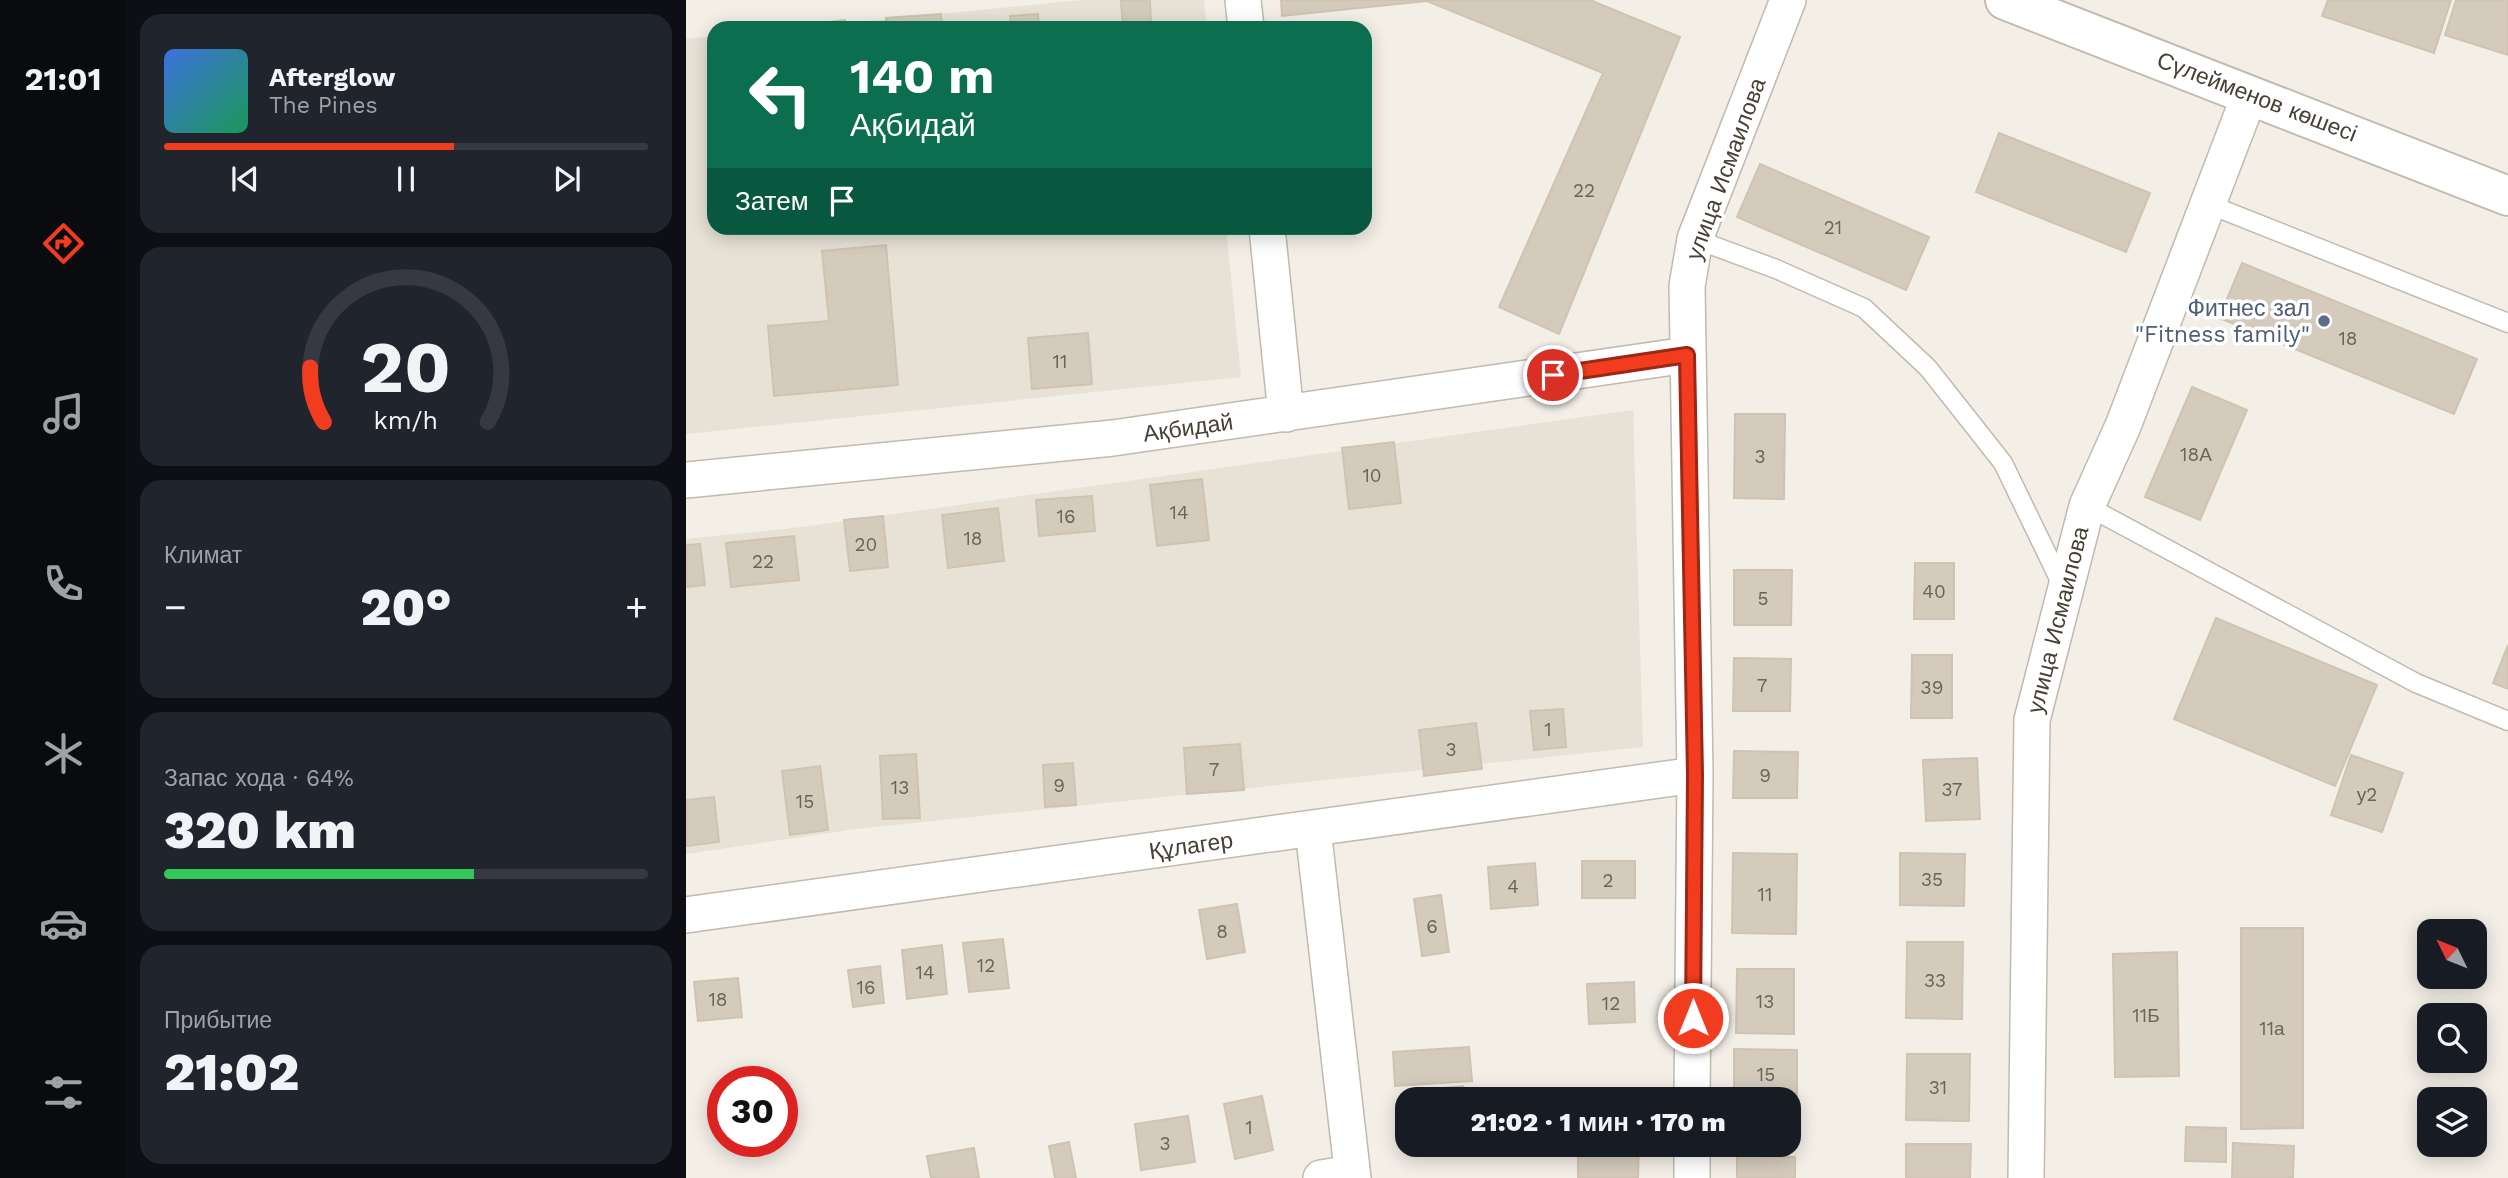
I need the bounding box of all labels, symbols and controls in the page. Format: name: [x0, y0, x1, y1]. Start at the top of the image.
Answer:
street label: Сүлейменов көшесі: [2153, 46, 2361, 148]
text: 140 m: [850, 47, 994, 105]
icon: left: [735, 49, 826, 140]
text: 21:01: [25, 60, 101, 98]
text: Afterglow: [269, 62, 395, 92]
street label: улица Исмаилова: [1681, 74, 1772, 264]
text: The Pines: [269, 92, 378, 119]
text: Ақбидай: [850, 106, 976, 144]
icon: previous: [226, 160, 264, 198]
icon: pause: [387, 160, 425, 198]
icon: next: [548, 160, 586, 198]
house number: 22: [1573, 179, 1595, 202]
icon: arrive: [823, 182, 861, 220]
text: Затем: [735, 186, 809, 216]
house number: 21: [1824, 216, 1842, 239]
icon: directions: [39, 219, 88, 268]
place label: Фитнес зал "Fitness family": [2135, 295, 2310, 348]
marker: Фитнес зал "Fitness family": [2316, 313, 2332, 329]
text: 20: [361, 325, 451, 411]
house number: 18: [2338, 327, 2358, 350]
pin: [1523, 345, 1583, 405]
house number: 11: [1053, 350, 1067, 373]
icon: arrive: [1534, 356, 1572, 394]
icon: music: [39, 389, 88, 438]
text: km/h: [374, 406, 438, 435]
street label: Ақбидай: [1141, 408, 1235, 448]
house number: 18А: [2180, 443, 2212, 466]
house number: 3: [1754, 445, 1766, 468]
house number: 10: [1362, 464, 1382, 487]
house number: 14: [1169, 501, 1189, 524]
house number: 16: [1057, 505, 1075, 528]
street label: улица Исмаилова: [2022, 523, 2094, 716]
house number: 18: [963, 527, 983, 550]
house number: 20: [855, 533, 877, 556]
text: Климат: [164, 542, 242, 569]
house number: 22: [752, 550, 774, 573]
icon: phone: [39, 559, 88, 608]
text: 20°: [360, 577, 452, 638]
house number: 40: [1922, 580, 1946, 603]
text: −: [164, 585, 187, 629]
text: +: [625, 585, 648, 629]
house number: 5: [1757, 587, 1769, 610]
house number: 7: [1757, 674, 1767, 697]
house number: 39: [1921, 676, 1943, 699]
house number: 1: [1544, 718, 1552, 741]
icon: climate: [39, 729, 88, 778]
house number: 3: [1445, 738, 1457, 761]
house number: 7: [1209, 758, 1219, 781]
house number: 9: [1759, 764, 1771, 787]
text: Запас хода · 64%: [164, 765, 354, 792]
house number: 9: [1053, 774, 1065, 797]
house number: 13: [891, 776, 909, 799]
house number: 37: [1942, 778, 1962, 801]
house number: у2: [2357, 783, 2377, 806]
house number: 15: [796, 790, 814, 813]
text: 320 km: [164, 800, 356, 861]
street label: Құлагер: [1147, 827, 1235, 865]
house number: 35: [1921, 868, 1943, 891]
house number: 2: [1602, 869, 1614, 892]
house number: 4: [1507, 875, 1519, 898]
house number: 11: [1758, 883, 1772, 906]
icon: car: [39, 899, 88, 948]
house number: 6: [1426, 915, 1438, 938]
north arrow: [2417, 919, 2487, 989]
map controls: [2417, 919, 2487, 1157]
house number: 8: [1216, 920, 1228, 943]
house number: 12: [977, 954, 995, 977]
house number: 14: [915, 961, 935, 984]
house number: 33: [1924, 969, 1946, 992]
house number: 16: [857, 976, 875, 999]
position arrow: [1656, 981, 1730, 1055]
house number: 18: [708, 988, 728, 1011]
house number: 13: [1756, 990, 1774, 1013]
house number: 12: [1602, 992, 1620, 1015]
button: search: [2417, 1003, 2487, 1073]
house number: 11Б: [2132, 1004, 2160, 1027]
text: Прибытие: [164, 1007, 272, 1034]
house number: 11а: [2259, 1017, 2285, 1040]
text: 21:02: [164, 1042, 299, 1103]
house number: 15: [1757, 1063, 1775, 1086]
speed limit sign: 30: [707, 1066, 798, 1157]
icon: filters: [39, 1068, 88, 1117]
house number: 31: [1929, 1076, 1947, 1099]
button: layers: [2417, 1087, 2487, 1157]
text: 21:02 · 1 мин · 170 m: [1470, 1107, 1726, 1137]
house number: 1: [1245, 1116, 1253, 1139]
house number: 3: [1159, 1132, 1171, 1155]

